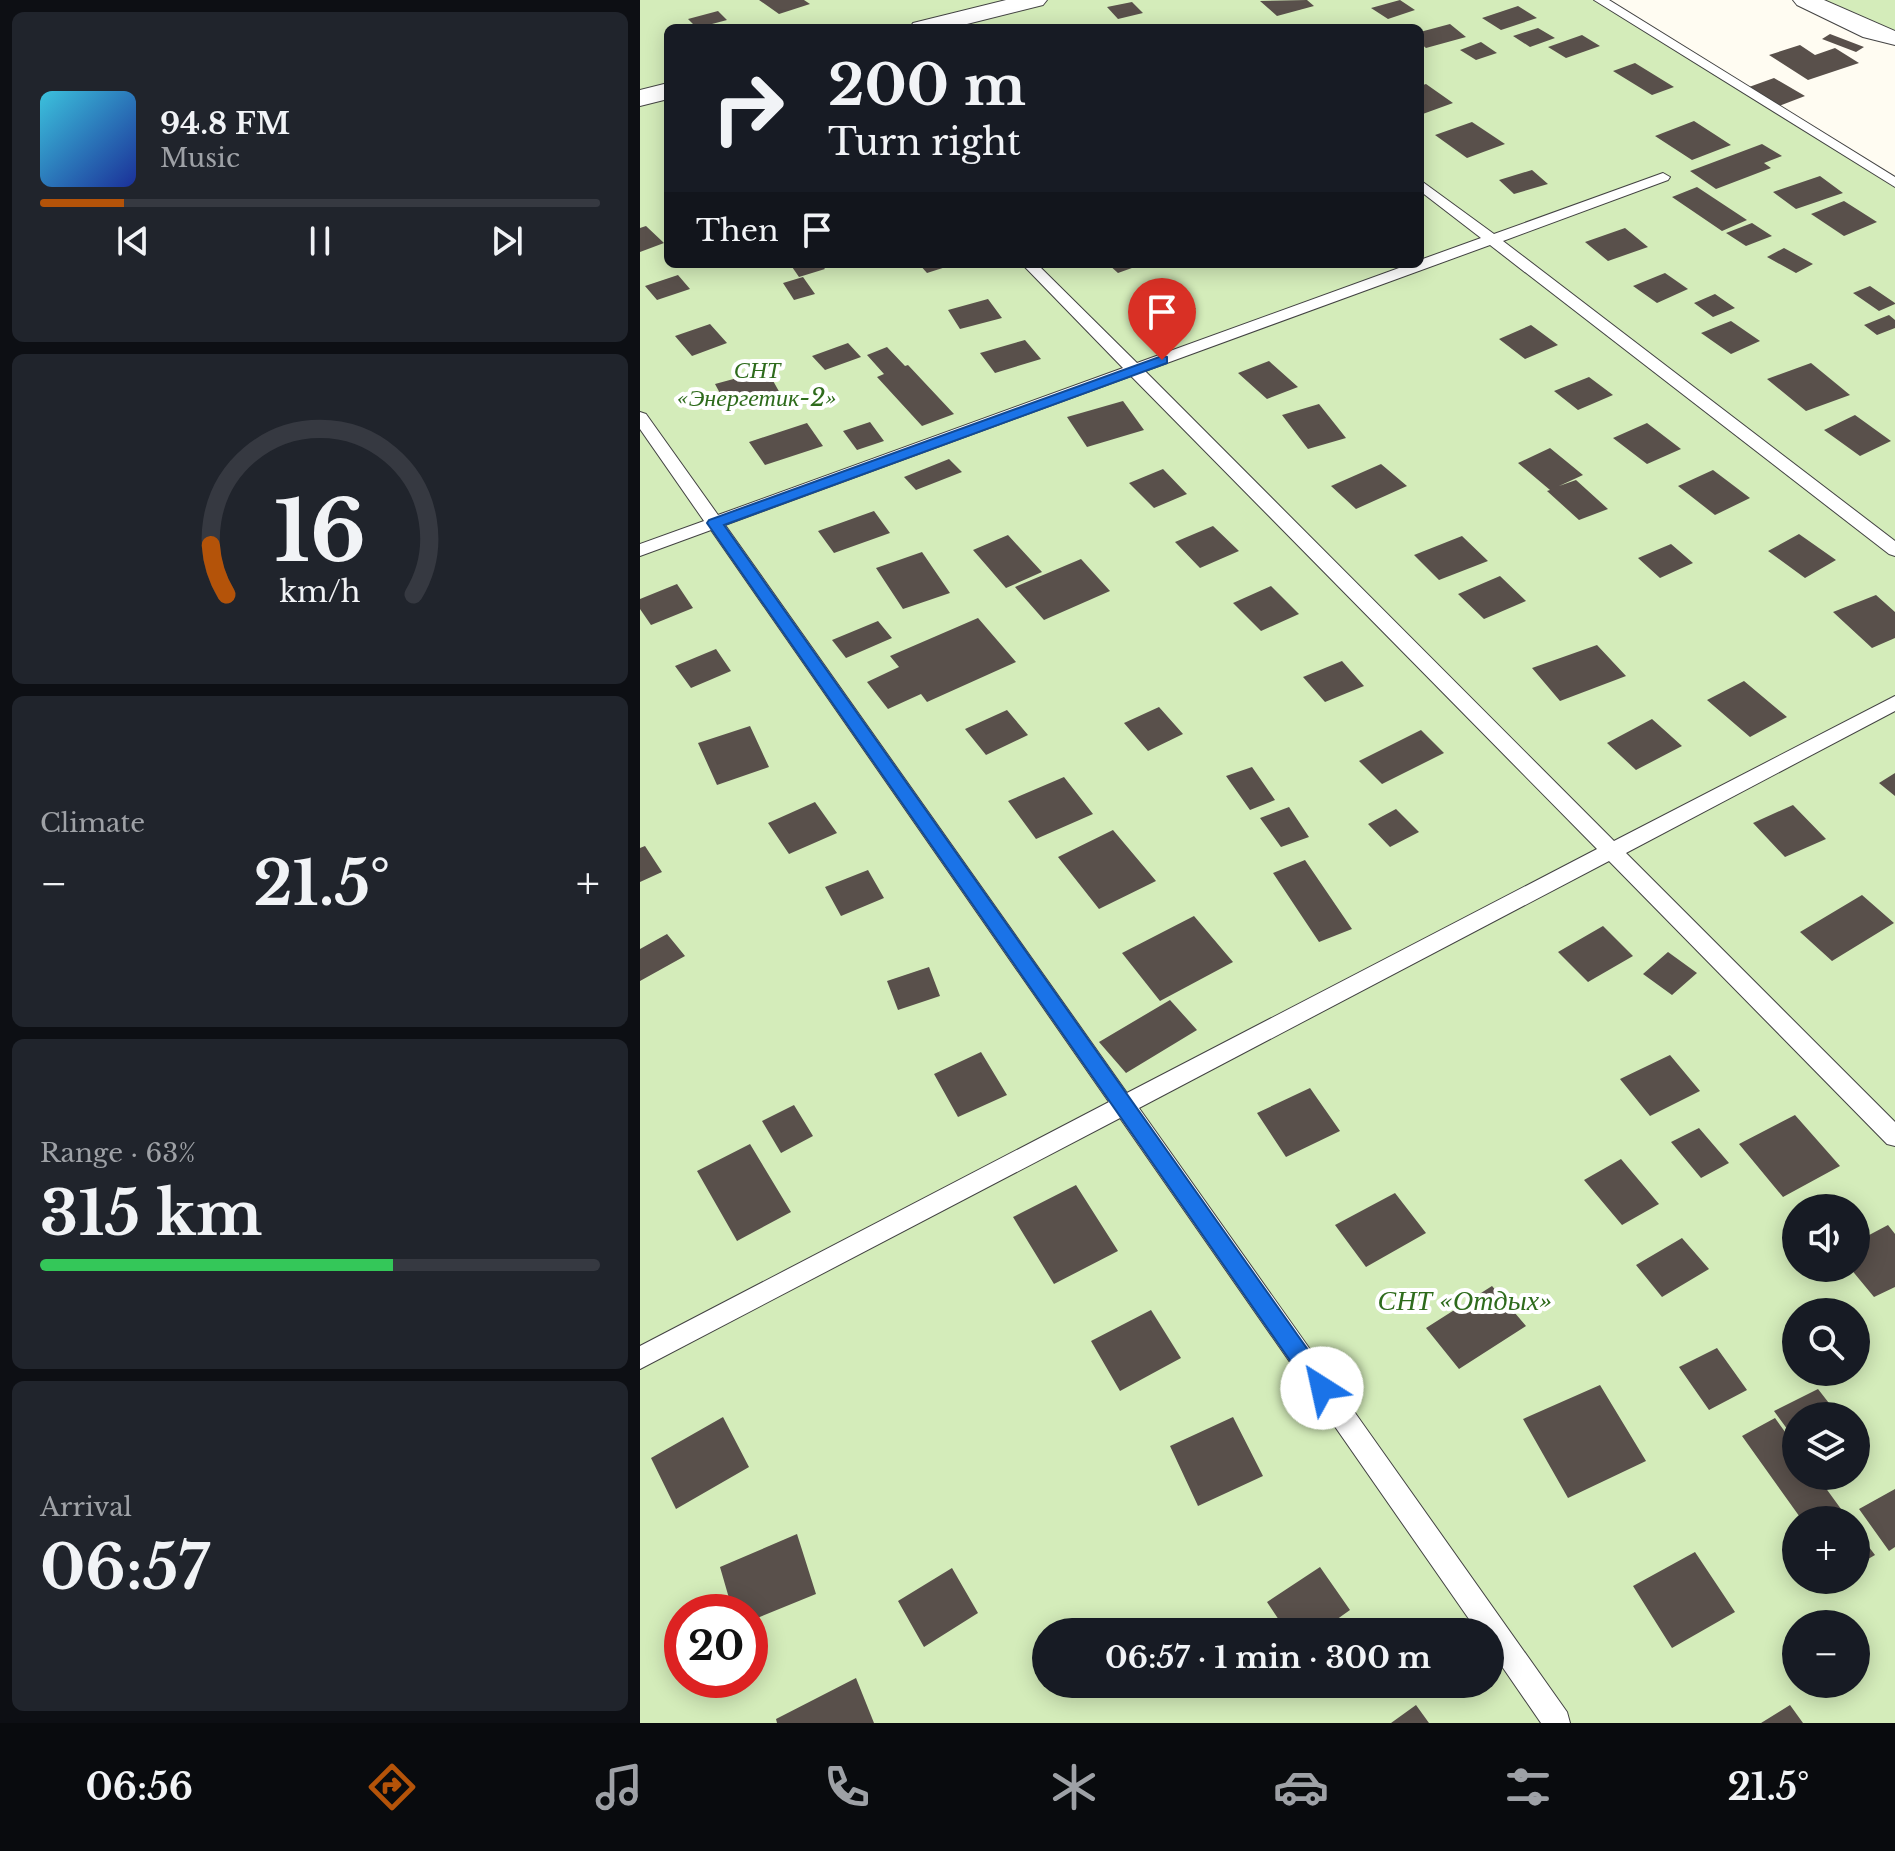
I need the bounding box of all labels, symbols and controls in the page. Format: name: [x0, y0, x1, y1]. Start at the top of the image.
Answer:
text: 200 m: [828, 51, 1026, 120]
icon: right: [696, 56, 800, 160]
text: 94.8 FM: [160, 105, 290, 142]
text: Turn right: [828, 120, 1021, 165]
text: Music: [160, 142, 240, 174]
icon: arrive: [795, 208, 839, 252]
text: Then: [696, 212, 779, 249]
icon: previous: [111, 219, 155, 263]
icon: pause: [298, 219, 342, 263]
icon: next: [485, 219, 529, 263]
pin: [1128, 278, 1196, 360]
icon: arrive: [1140, 290, 1184, 334]
park label: СНТ «Энергетик-2»: [677, 355, 837, 412]
text: 16: [274, 480, 366, 583]
text: km/h: [279, 574, 361, 610]
text: Climate: [40, 807, 145, 839]
text: 21.5°: [254, 847, 390, 921]
text: −: [40, 856, 68, 911]
text: +: [576, 856, 600, 911]
text: Range · 63%: [40, 1137, 196, 1169]
text: 315 km: [40, 1177, 262, 1251]
map controls: [1782, 1194, 1870, 1698]
button: sound: [1782, 1194, 1870, 1282]
park label: СНТ «Отдых»: [1378, 1283, 1552, 1318]
button: search: [1782, 1298, 1870, 1386]
position arrow: [1280, 1346, 1364, 1430]
button: layers: [1782, 1402, 1870, 1490]
text: Arrival: [40, 1491, 132, 1523]
button: +: [1782, 1506, 1870, 1594]
text: 06:57: [40, 1531, 209, 1605]
speed limit sign: 20: [664, 1594, 768, 1698]
button: −: [1782, 1610, 1870, 1698]
text: 06:57 · 1 min · 300 m: [1105, 1639, 1431, 1676]
icon: directions: [364, 1759, 420, 1815]
icon: music: [591, 1759, 647, 1815]
icon: phone: [819, 1759, 875, 1815]
icon: climate: [1046, 1759, 1102, 1815]
icon: car: [1273, 1759, 1329, 1815]
icon: filters: [1500, 1759, 1556, 1815]
text: 06:56: [86, 1765, 193, 1810]
text: 21.5°: [1727, 1765, 1809, 1810]

